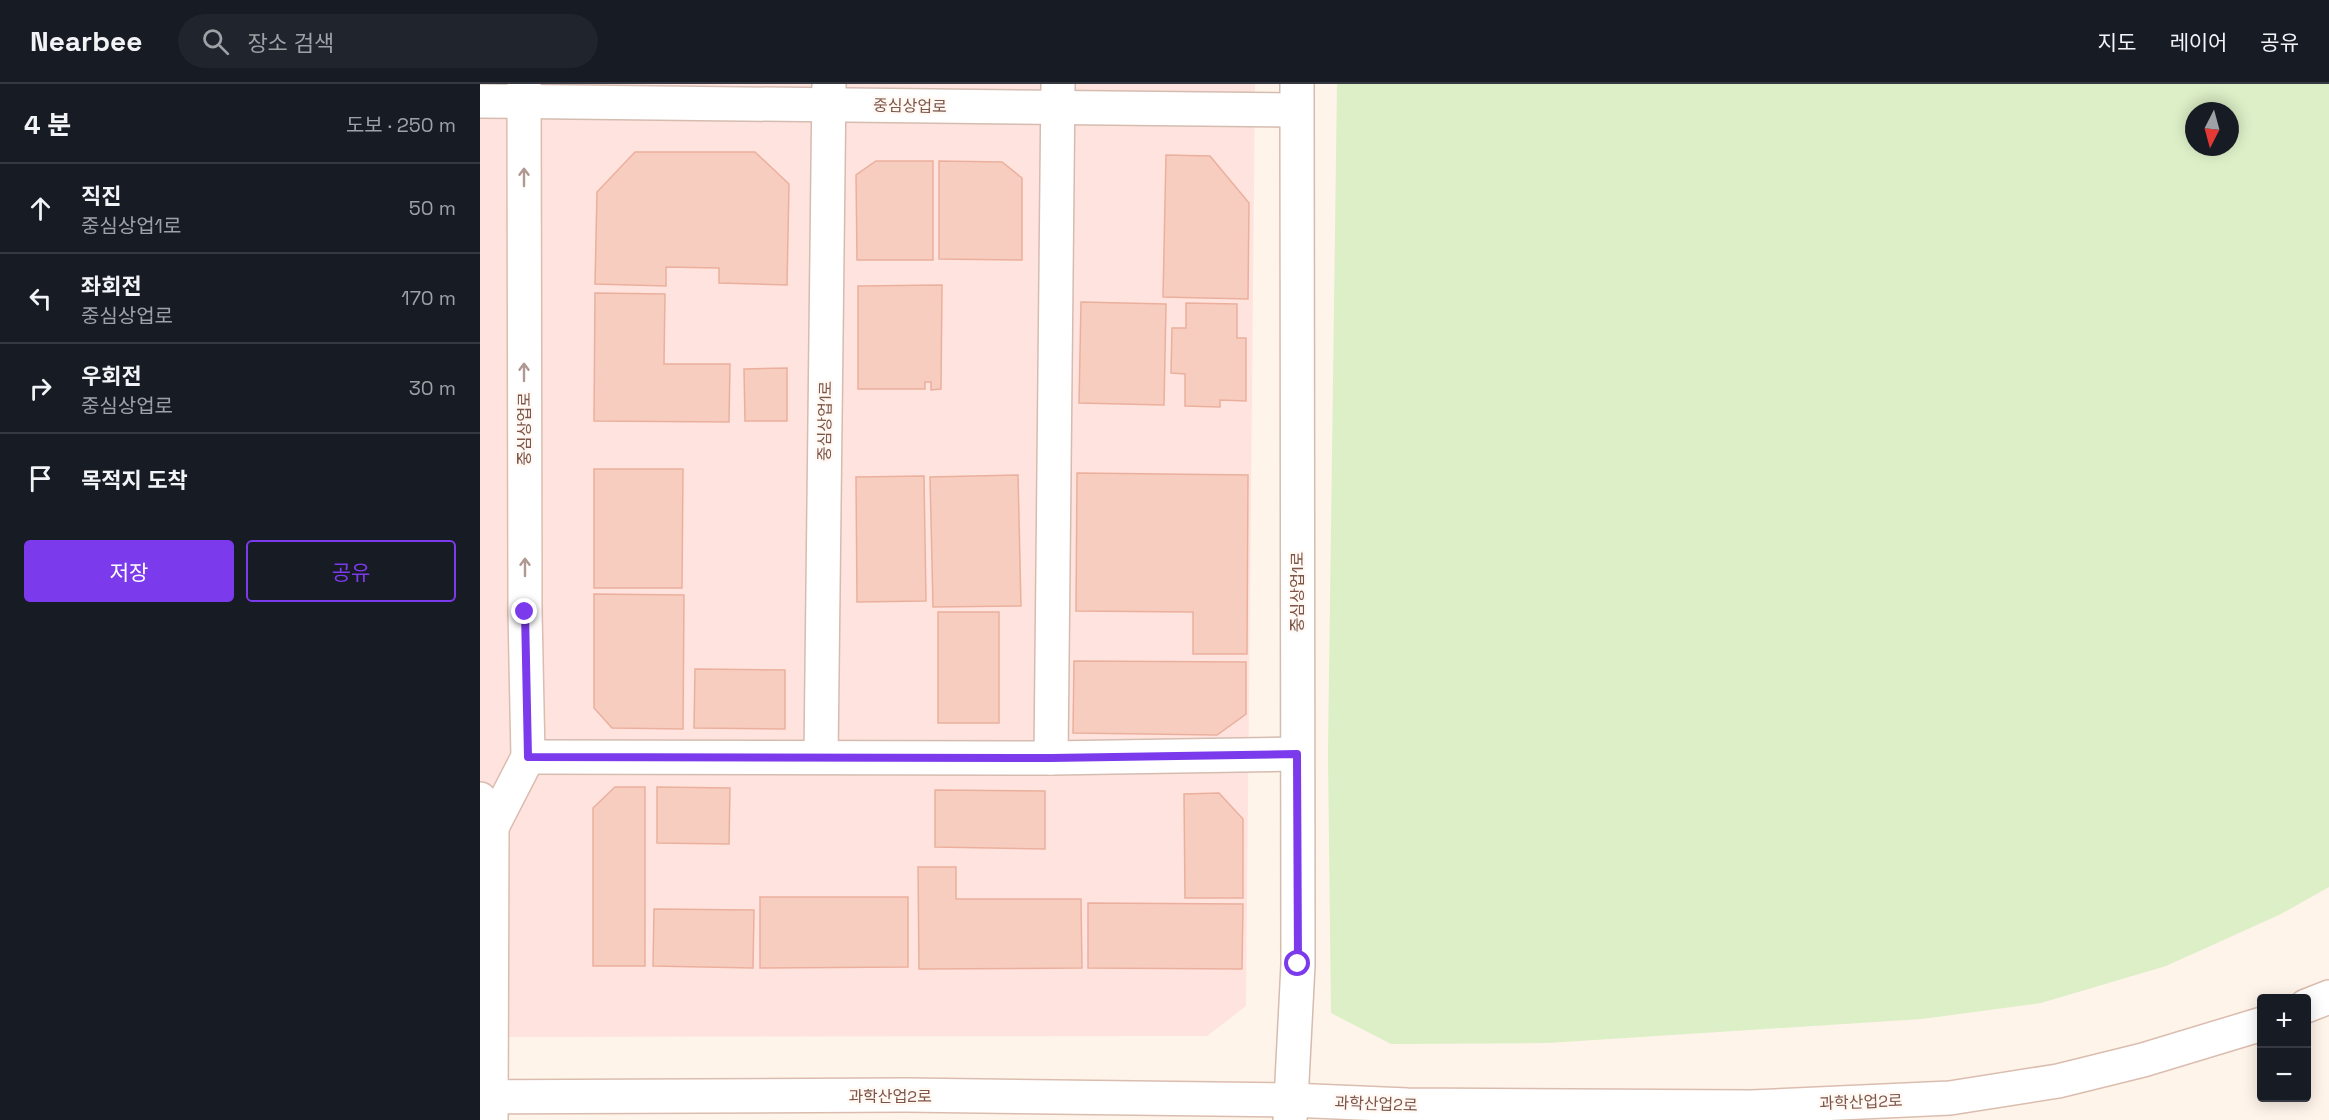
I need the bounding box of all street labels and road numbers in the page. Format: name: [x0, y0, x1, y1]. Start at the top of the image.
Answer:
street label: 중심상업로: [873, 95, 947, 117]
street label: 중심상업1로: [814, 380, 836, 461]
street label: 중심상업로: [514, 392, 535, 466]
street label: 중심상업1로: [1287, 552, 1308, 632]
street label: 과학산업2로: [848, 1086, 932, 1107]
street label: 과학산업2로: [1819, 1090, 1903, 1114]
street label: 과학산업2로: [1334, 1092, 1418, 1116]

